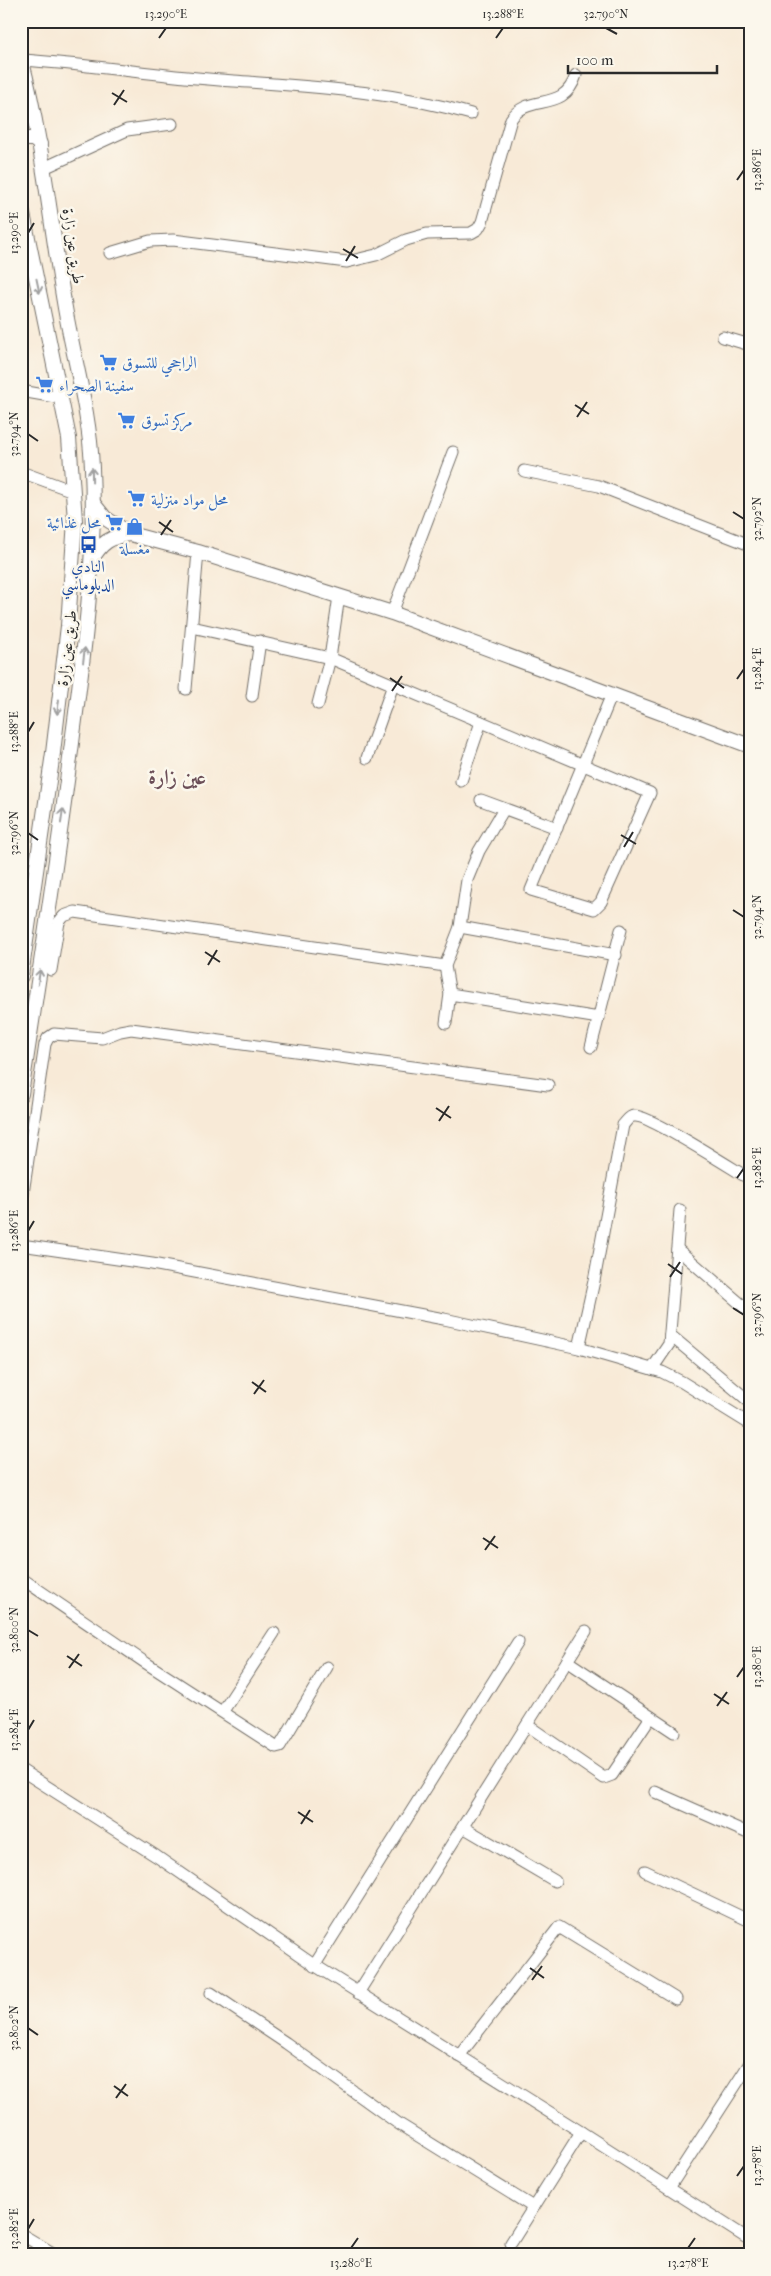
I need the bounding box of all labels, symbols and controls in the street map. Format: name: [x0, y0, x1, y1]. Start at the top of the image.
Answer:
text: 13.290°E: [145, 7, 187, 21]
text: 13.288°E: [482, 7, 524, 21]
text: 32.790°N: [584, 7, 628, 21]
scale bar: [568, 42, 717, 74]
text: 100 m: [576, 51, 614, 69]
text: 13.286°E: [750, 149, 764, 191]
street label: طريق عين زارة: [58, 207, 88, 285]
text: 13.290°E: [7, 212, 21, 254]
one-way arrow: [34, 277, 43, 293]
supermarket icon: الراجحي للتسوق: [98, 352, 118, 372]
place label: الراجحي للتسوق: [122, 353, 197, 378]
supermarket icon: سفينة الصحراء: [35, 375, 55, 395]
place label: سفينة الصحراء: [59, 376, 134, 396]
supermarket icon: مركز تسوق: [117, 410, 137, 430]
text: 32.794°N: [7, 411, 21, 457]
place label: مركز تسوق: [141, 411, 193, 432]
one-way arrow: [87, 468, 97, 484]
supermarket icon: محل مواد منزلية: [127, 489, 147, 509]
place label: محل مواد منزلية: [151, 490, 228, 511]
text: 32.792°N: [750, 497, 764, 541]
supermarket icon: محل غذائية: [105, 512, 125, 532]
place label: محل غذائية: [47, 513, 101, 534]
shop icon: مغسلة: [125, 517, 145, 537]
bus stop icon: النادي الدبلوماسي: [78, 534, 98, 554]
place label: مغسلة: [119, 539, 150, 558]
place label: النادي الدبلوماسي: [62, 557, 114, 600]
street label: طريق عين زارة: [52, 609, 82, 687]
one-way arrow: [79, 647, 89, 663]
text: 13.284°E: [750, 648, 764, 690]
one-way arrow: [53, 698, 63, 714]
text: 13.288°E: [7, 711, 21, 753]
district label: عين زارة: [148, 765, 206, 790]
one-way arrow: [57, 808, 67, 824]
text: 32.796°N: [7, 811, 21, 855]
text: 32.794°N: [750, 894, 764, 940]
one-way arrow: [34, 969, 44, 985]
text: 13.282°E: [750, 1147, 764, 1189]
text: 13.286°E: [7, 1210, 21, 1252]
text: 32.796°N: [750, 1293, 764, 1337]
text: 32.800°N: [7, 1607, 21, 1653]
text: 13.280°E: [750, 1646, 764, 1688]
text: 13.284°E: [7, 1709, 21, 1751]
text: 32.802°N: [7, 2005, 21, 2051]
text: 13.278°E: [750, 2145, 764, 2187]
text: 13.282°E: [7, 2208, 21, 2250]
text: 13.280°E: [330, 2256, 372, 2270]
text: 13.278°E: [667, 2256, 709, 2270]

